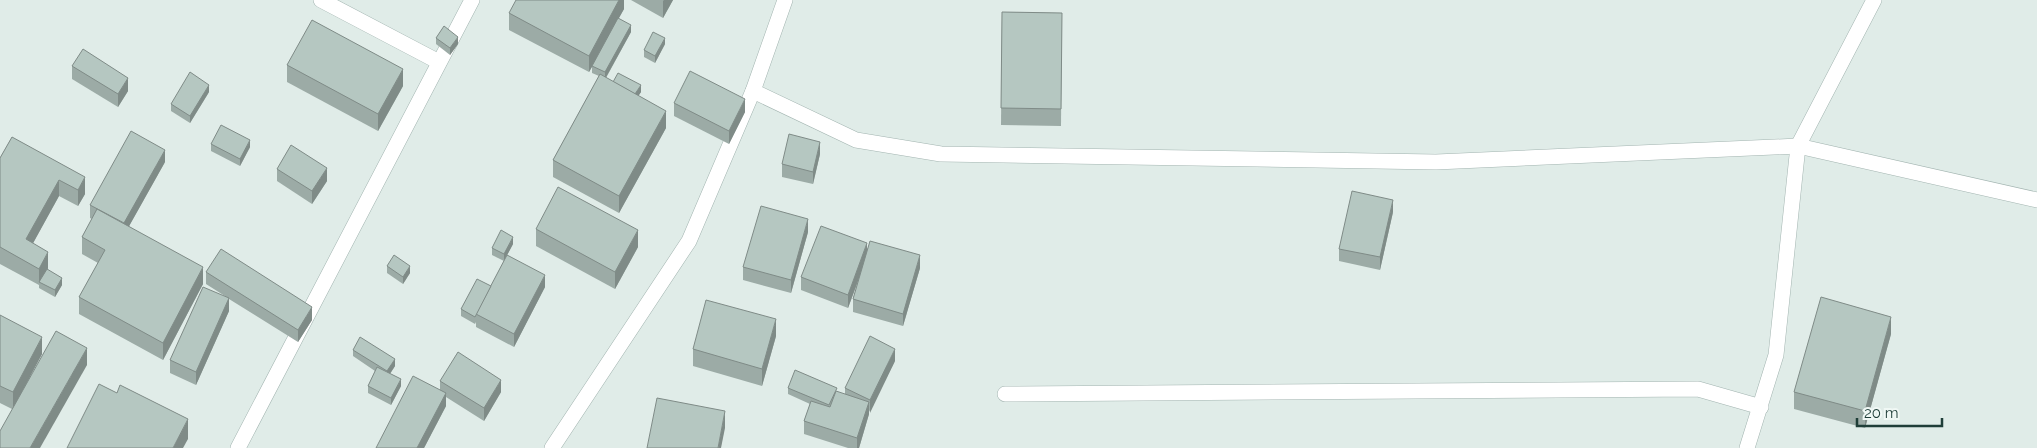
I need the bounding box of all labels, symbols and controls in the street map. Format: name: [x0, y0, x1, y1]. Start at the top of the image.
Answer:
scale bar: [1857, 396, 1942, 428]
text: 20 m: [1864, 404, 1899, 422]

